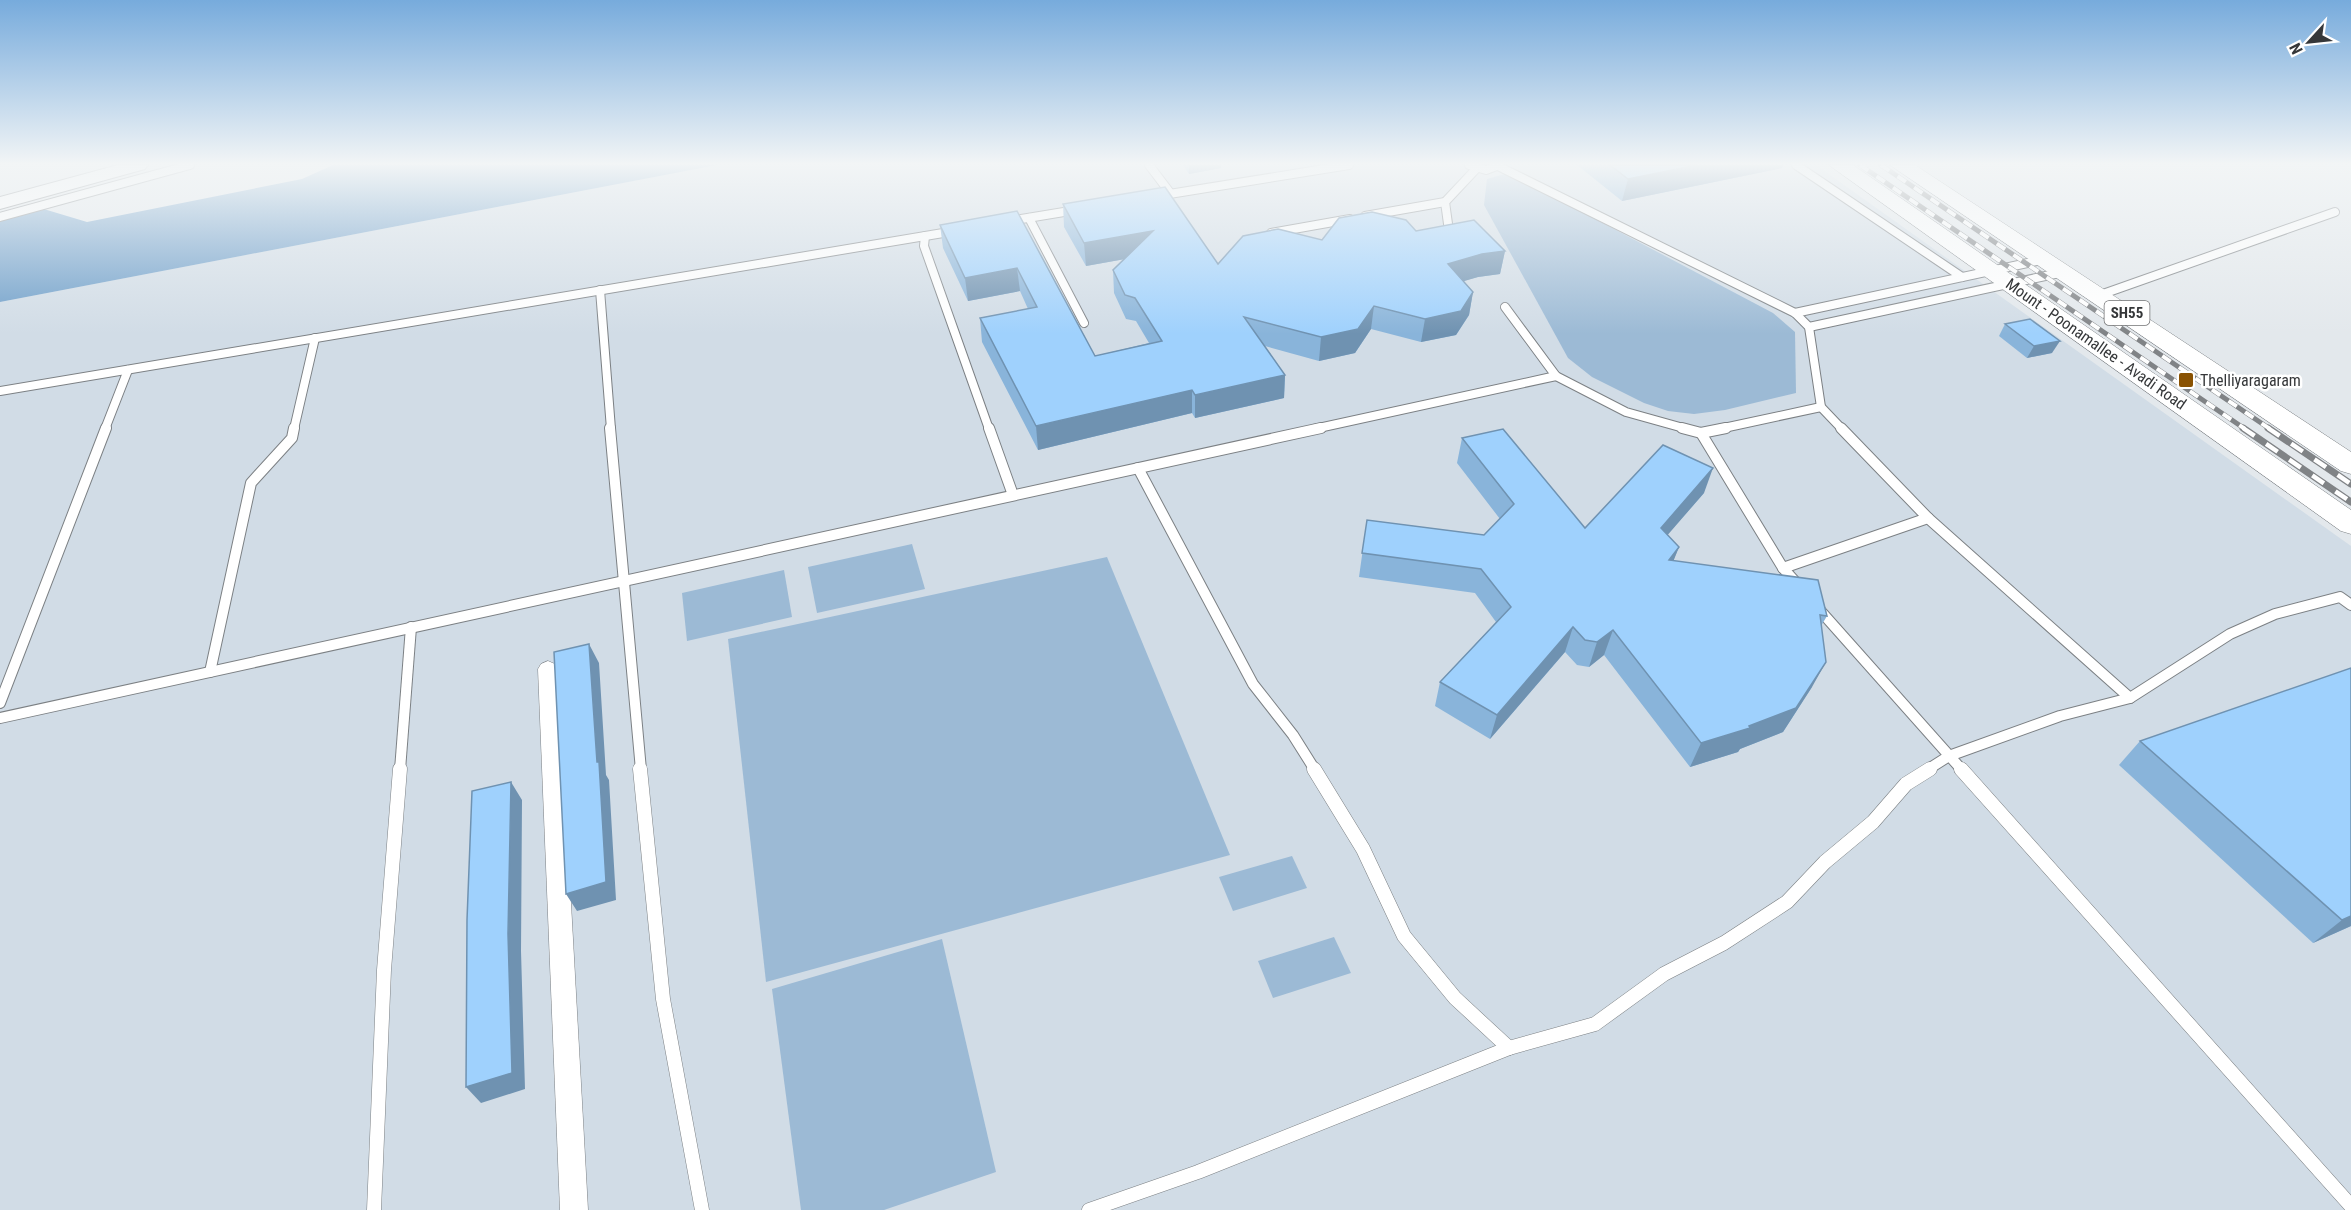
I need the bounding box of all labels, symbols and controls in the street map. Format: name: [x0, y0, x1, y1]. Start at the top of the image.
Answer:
north arrow: [2279, 12, 2339, 72]
text: N: [2285, 40, 2307, 57]
street label: Mount - Poonamallee - Avadi Road: [2002, 274, 2190, 414]
road number: SH55: [2104, 301, 2150, 325]
marker: Thelliyaragaram: [2177, 371, 2195, 389]
place label: Thelliyaragaram: [2200, 371, 2301, 390]

